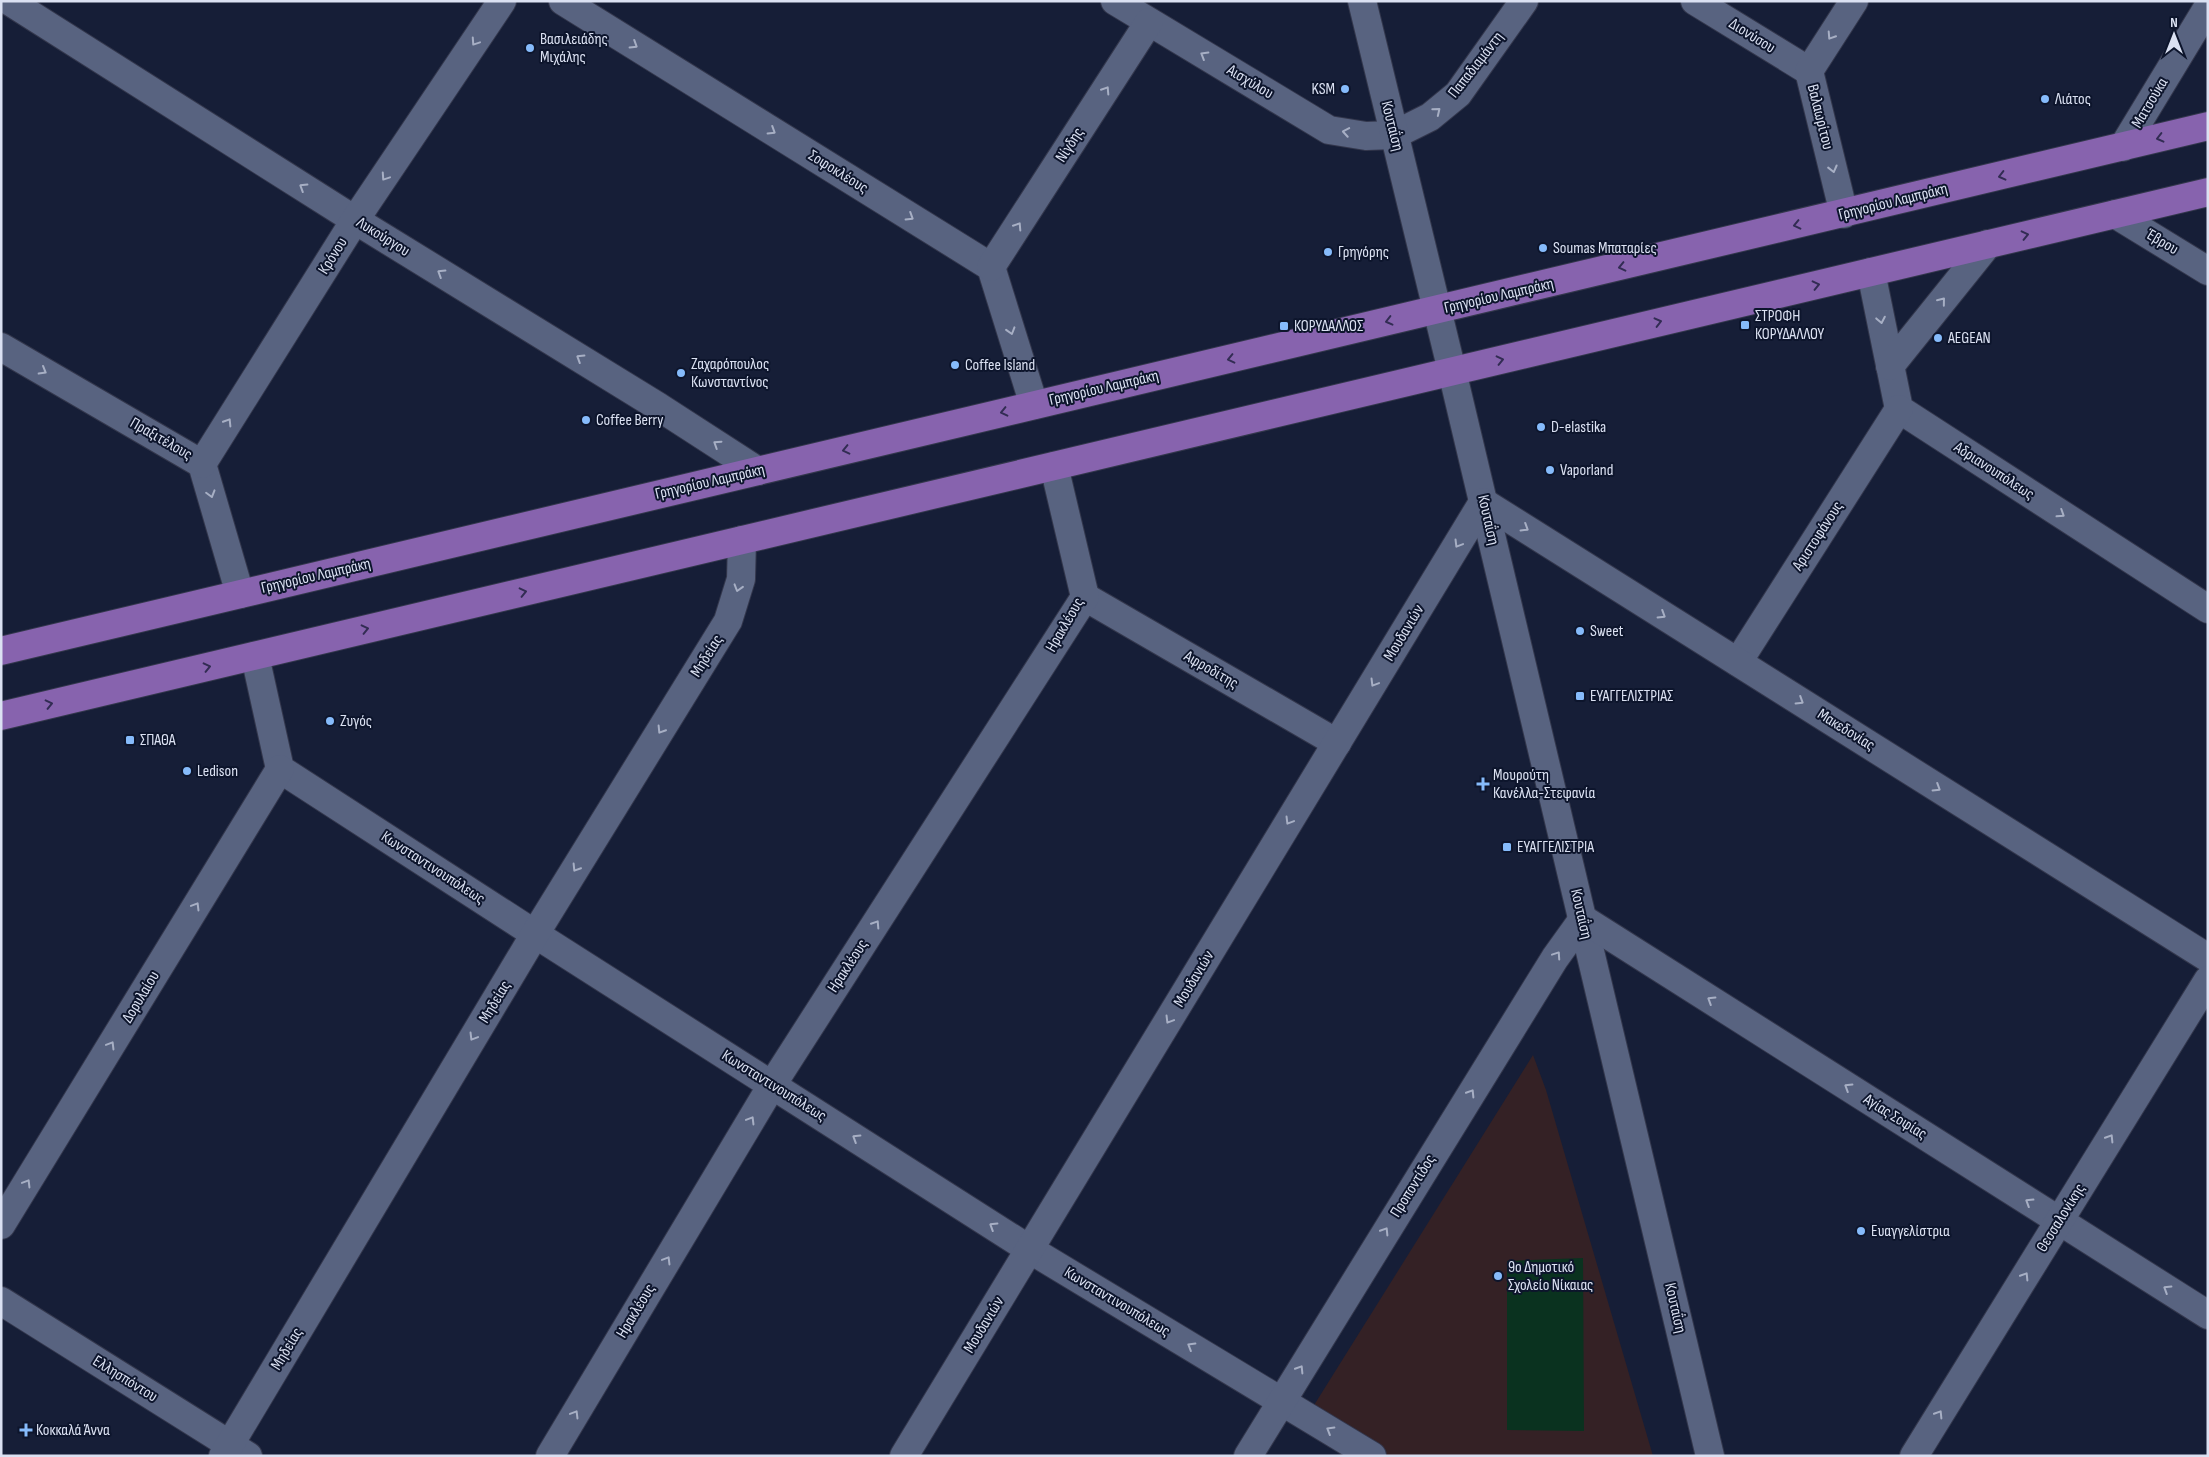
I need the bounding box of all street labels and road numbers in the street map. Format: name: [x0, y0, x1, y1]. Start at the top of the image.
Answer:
street label: Διονύσου: [1725, 14, 1779, 58]
street label: Παπαδιαμάντη: [1444, 28, 1508, 102]
street label: Αισχύλου: [1222, 60, 1277, 103]
street label: Ματσούκα: [2128, 74, 2172, 131]
street label: Βαλαωρίτου: [1803, 82, 1837, 152]
street label: Κουταΐση: [1377, 99, 1407, 153]
street label: Νίγδης: [1052, 124, 1088, 166]
street label: Σοφοκλέους: [805, 146, 871, 198]
street label: Γρηγορίου Λαμπράκη: [1837, 179, 1949, 225]
street label: Λυκούργου: [352, 213, 413, 261]
street label: Έβρου: [2141, 224, 2182, 259]
street label: Κρόνου: [314, 234, 352, 278]
street label: Γρηγορίου Λαμπράκη: [1442, 274, 1556, 318]
street label: Γρηγορίου Λαμπράκη: [1047, 366, 1161, 410]
street label: Πραξιτέλους: [126, 414, 196, 464]
street label: Αδριανουπόλεως: [1949, 437, 2038, 504]
street label: Γρηγορίου Λαμπράκη: [653, 460, 767, 504]
street label: Κουταΐση: [1473, 493, 1503, 547]
street label: Αριστοφάνους: [1788, 498, 1847, 575]
street label: Γρηγορίου Λαμπράκη: [259, 554, 373, 598]
street label: Ηρακλέους: [1042, 594, 1088, 656]
street label: Μουδανιών: [1380, 601, 1428, 665]
street label: Μηδείας: [687, 631, 727, 681]
street label: Αφροδίτης: [1180, 646, 1242, 693]
street label: Μακεδονίας: [1814, 705, 1878, 755]
street label: Κωνσταντινουπόλεως: [378, 827, 488, 909]
street label: Κουταΐση: [1566, 887, 1596, 941]
street label: Ηρακλέους: [824, 936, 872, 996]
street label: Μουδανιών: [1170, 947, 1218, 1011]
street label: Δορυλαίου: [118, 968, 164, 1026]
street label: Μηδείας: [475, 977, 515, 1027]
street label: Κωνσταντινουπόλεως: [718, 1046, 830, 1126]
street label: Αγίας Σοφίας: [1859, 1090, 1930, 1144]
street label: Προποντίδος: [1386, 1151, 1440, 1221]
street label: Θεσσαλονίκης: [2033, 1180, 2089, 1256]
street label: Κωνσταντινουπόλεως: [1061, 1263, 1173, 1341]
street label: Ηρακλέους: [612, 1281, 660, 1341]
street label: Κουταΐση: [1660, 1281, 1690, 1335]
street label: Μουδανιών: [960, 1293, 1008, 1357]
street label: Μηδείας: [267, 1324, 307, 1374]
street label: Ελλησπόντου: [89, 1352, 161, 1406]

